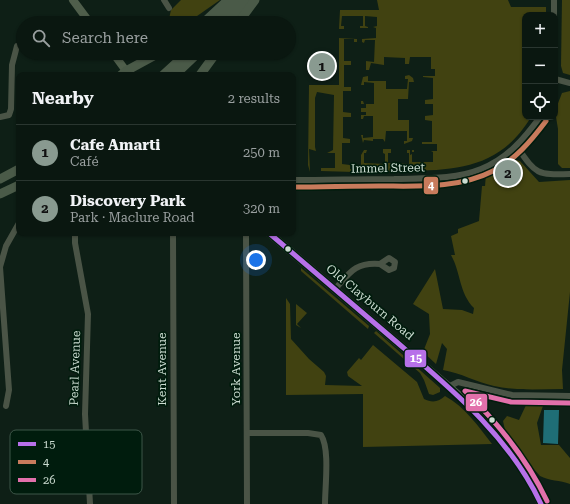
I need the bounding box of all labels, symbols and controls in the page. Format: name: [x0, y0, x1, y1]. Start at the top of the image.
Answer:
map controls: [522, 12, 558, 120]
button: +: [522, 12, 558, 48]
search box: [16, 16, 296, 60]
icon: search: [30, 27, 52, 49]
text: Search here: [62, 29, 148, 47]
button: −: [522, 48, 558, 84]
pin: 1: [309, 51, 335, 81]
button: locate: [522, 84, 558, 120]
text: Nearby: [32, 88, 94, 108]
text: 2 results: [228, 91, 280, 106]
text: Cafe Amarti: [70, 136, 160, 154]
text: 1: [41, 145, 49, 160]
text: 250 m: [243, 145, 280, 160]
text: Café: [70, 154, 99, 169]
pin: 2: [495, 158, 521, 188]
street label: Immel Street: [351, 160, 426, 176]
line badge: 4: [423, 176, 439, 195]
unlabelled marker: [460, 176, 470, 186]
text: 4: [428, 179, 435, 192]
text: Discovery Park: [70, 192, 186, 210]
text: 2: [41, 201, 49, 216]
text: 320 m: [243, 201, 280, 216]
text: Park · Maclure Road: [70, 210, 195, 225]
unlabelled marker: [283, 244, 293, 254]
your location: [246, 250, 266, 270]
street label: Old Clayburn Road: [323, 261, 417, 343]
street label: Pearl Avenue: [67, 330, 83, 406]
street label: Kent Avenue: [155, 332, 169, 406]
street label: York Avenue: [229, 332, 243, 406]
line badge: 15: [404, 349, 427, 368]
text: 15: [410, 352, 422, 365]
line badge: 26: [465, 393, 488, 412]
text: 26: [470, 396, 482, 409]
unlabelled marker: [487, 415, 497, 425]
legend: [10, 430, 142, 494]
text: 15: [43, 438, 55, 451]
text: 4: [43, 456, 50, 469]
text: 26: [43, 474, 55, 487]

